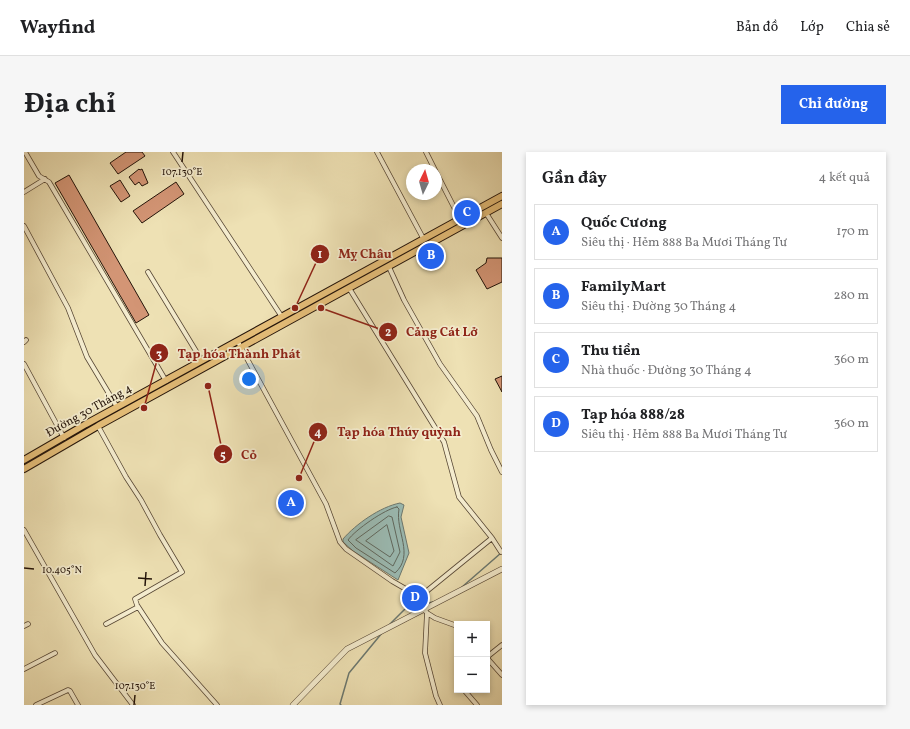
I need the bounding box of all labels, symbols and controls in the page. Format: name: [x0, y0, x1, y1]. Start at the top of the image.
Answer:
text: Wayfind: [20, 15, 95, 41]
text: Bản đồ: [736, 18, 778, 37]
text: Lớp: [800, 18, 824, 37]
text: Chia sẻ: [846, 18, 890, 37]
text: Địa chỉ: [24, 85, 116, 124]
button: Chỉ đường: [781, 85, 886, 124]
north arrow: [406, 164, 442, 200]
text: 107.130°E: [162, 165, 202, 179]
text: Gần đây: [542, 167, 607, 190]
text: 4 kết quả: [819, 169, 870, 187]
pin: C: [454, 198, 480, 228]
text: Quốc Cương: [581, 213, 667, 234]
text: A: [551, 223, 561, 241]
text: 170 m: [836, 223, 869, 241]
text: Siêu thị · Hẻm 888 Ba Mươi Tháng Tư: [581, 234, 787, 252]
callout: Mỵ Châu: [310, 241, 400, 266]
pin: B: [418, 241, 444, 271]
text: Mỵ Châu: [338, 246, 392, 264]
text: 1: [318, 247, 323, 263]
text: FamilyMart: [581, 277, 666, 298]
text: B: [552, 287, 560, 305]
text: 280 m: [833, 287, 869, 305]
text: Siêu thị · Đường 30 Tháng 4: [581, 298, 736, 316]
callout: Cảng Cát Lở: [378, 319, 486, 344]
text: Cảng Cát Lở: [406, 324, 478, 342]
text: 2: [385, 325, 391, 341]
callout: Tạp hóa Thành Phát: [149, 341, 308, 366]
text: Thu tiền: [581, 341, 640, 362]
text: Tạp hóa Thành Phát: [178, 346, 301, 364]
text: 3: [156, 347, 162, 363]
text: C: [552, 351, 560, 369]
text: 360 m: [834, 351, 869, 369]
text: Nhà thuốc · Đường 30 Tháng 4: [581, 362, 752, 380]
your location: [239, 369, 259, 389]
street label: Đường 30 Tháng 4: [43, 381, 135, 441]
text: Tạp hóa 888/28: [581, 405, 685, 426]
text: D: [551, 415, 561, 433]
text: 360 m: [834, 415, 869, 433]
callout: Tạp hóa Thúy quỳnh: [308, 419, 469, 444]
text: Tạp hóa Thúy quỳnh: [337, 424, 462, 442]
text: 4: [314, 425, 322, 441]
text: Siêu thị · Hẻm 888 Ba Mươi Tháng Tư: [581, 426, 787, 444]
callout: Cỏ: [213, 442, 264, 467]
text: Cỏ: [241, 447, 257, 465]
text: 5: [220, 448, 226, 464]
pin: A: [278, 488, 304, 518]
text: 10.405°N: [42, 563, 83, 577]
pin: D: [402, 583, 428, 613]
map controls: [454, 621, 490, 693]
button: +: [454, 621, 490, 657]
button: −: [454, 657, 490, 693]
text: 107.130°E: [115, 679, 155, 693]

